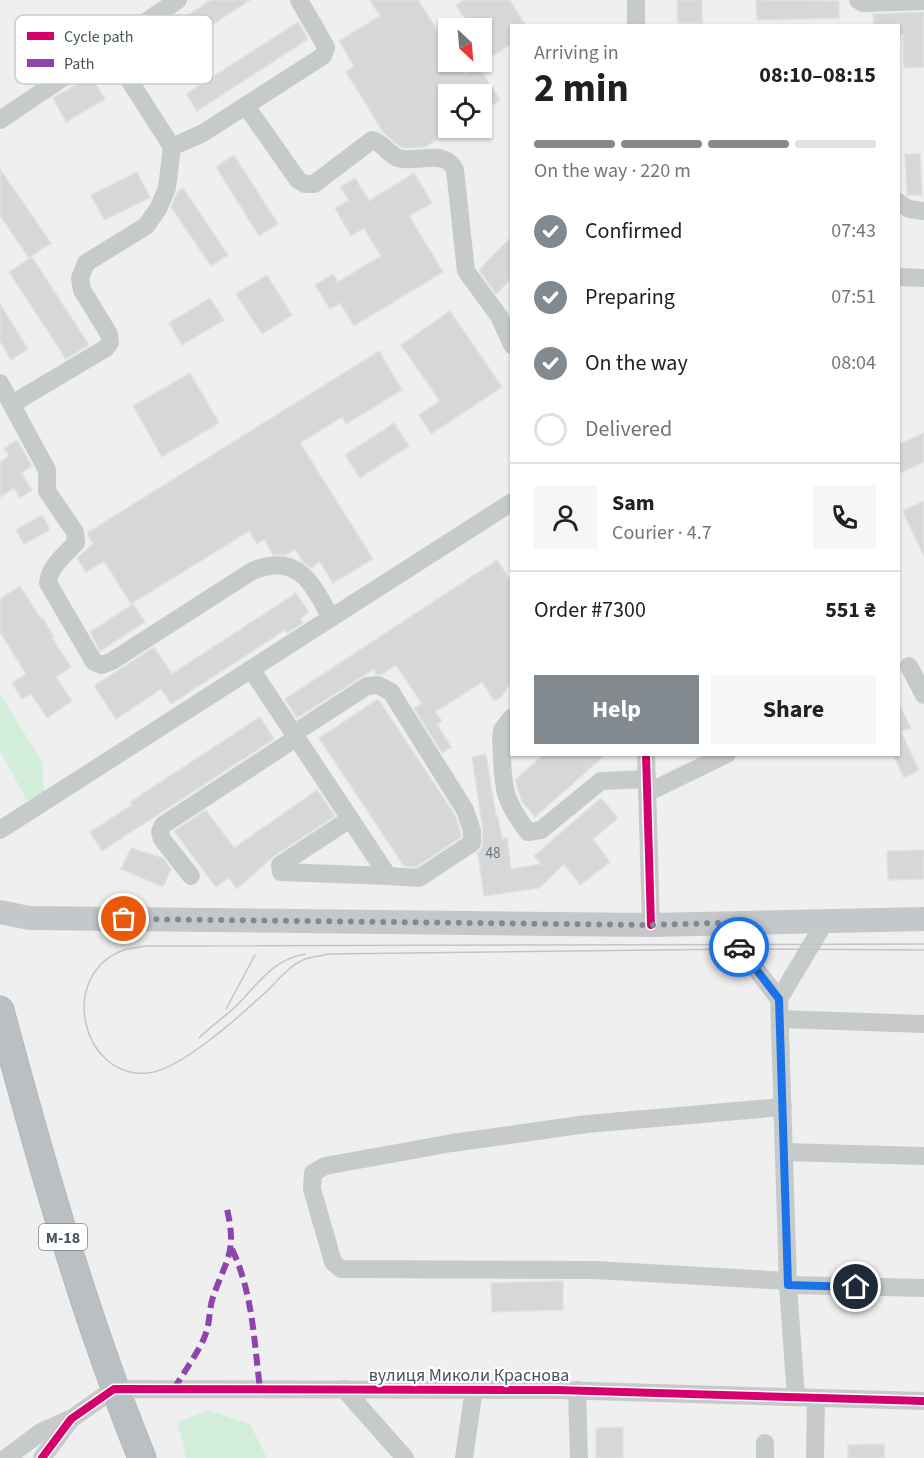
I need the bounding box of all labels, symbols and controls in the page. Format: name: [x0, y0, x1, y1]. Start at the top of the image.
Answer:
legend: [15, 15, 213, 84]
north arrow: [438, 18, 492, 72]
map controls: [438, 18, 492, 138]
text: Cycle path: [64, 26, 133, 48]
text: Arriving in: [534, 39, 619, 67]
text: Path: [64, 53, 94, 75]
text: 08:10–08:15: [759, 59, 876, 91]
text: 2 min: [534, 61, 629, 117]
button: locate: [438, 84, 492, 138]
text: On the way · 220 m: [534, 157, 691, 185]
icon: check: [534, 215, 567, 248]
text: Confirmed: [585, 215, 682, 247]
text: 07:43: [831, 217, 876, 245]
icon: check: [534, 281, 567, 314]
text: Preparing: [585, 281, 675, 313]
text: 07:51: [831, 283, 876, 311]
icon: check: [534, 347, 567, 380]
text: On the way: [585, 347, 688, 379]
text: 08:04: [831, 349, 876, 377]
text: Delivered: [585, 413, 672, 445]
button: person: [534, 486, 597, 549]
button: phone: [813, 486, 876, 549]
text: Sam: [612, 487, 655, 519]
text: Courier · 4.7: [612, 519, 712, 547]
text: Order #7300: [534, 594, 646, 626]
text: 551 ₴: [825, 594, 876, 626]
button: Help: [534, 675, 699, 744]
button: Share: [711, 675, 876, 744]
house number: 48: [486, 843, 500, 864]
pin: [98, 893, 149, 944]
icon: bag: [107, 902, 140, 935]
courier: [709, 917, 769, 977]
icon: car: [723, 931, 756, 964]
road number: М-18: [39, 1224, 87, 1250]
pin: [830, 1261, 881, 1312]
icon: home: [839, 1270, 872, 1303]
street label: вулиця Миколи Краснова: [369, 1363, 569, 1388]

